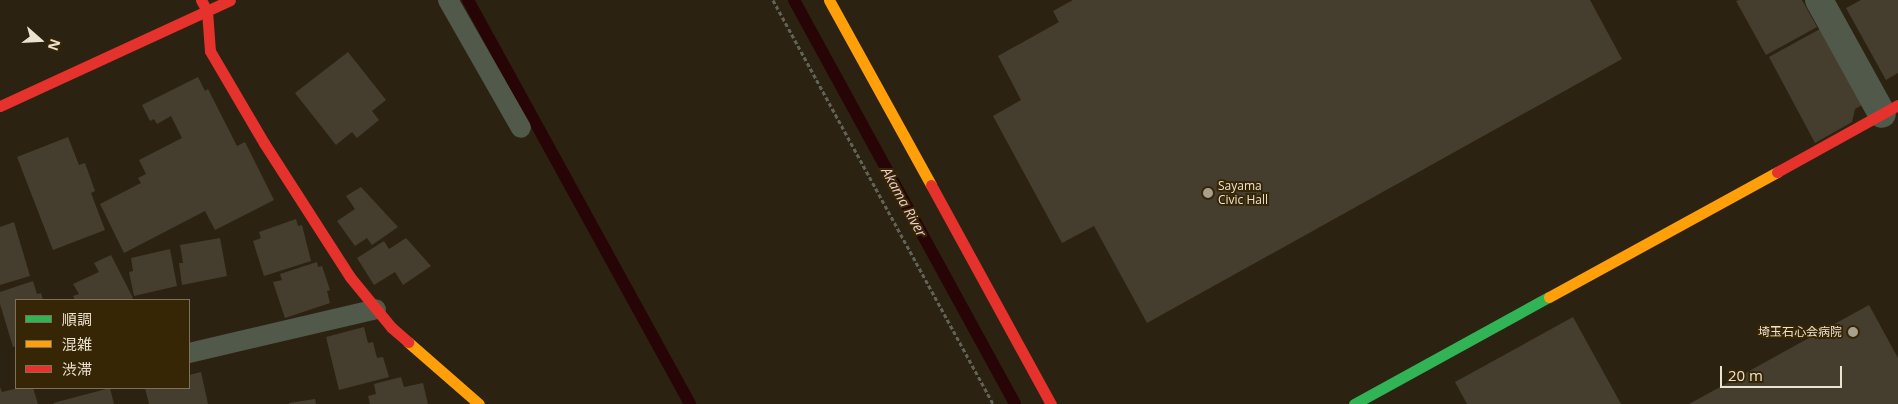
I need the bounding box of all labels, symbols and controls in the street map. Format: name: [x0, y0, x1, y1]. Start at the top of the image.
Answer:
north arrow: [15, 15, 65, 65]
text: N: [44, 37, 65, 54]
water label: Akama River: [878, 164, 930, 240]
place label: Sayama Civic Hall: [1218, 179, 1268, 207]
marker: Sayama Civic Hall: [1202, 187, 1214, 199]
legend: [15, 299, 190, 389]
text: 順調: [62, 309, 92, 329]
place label: 埼玉石心会病院: [1758, 325, 1842, 339]
marker: 埼玉石心会病院: [1846, 325, 1860, 339]
text: 混雑: [62, 334, 92, 354]
scale bar: [1723, 356, 1846, 388]
text: 渋滞: [62, 359, 92, 379]
text: 20 m: [1728, 365, 1763, 385]

